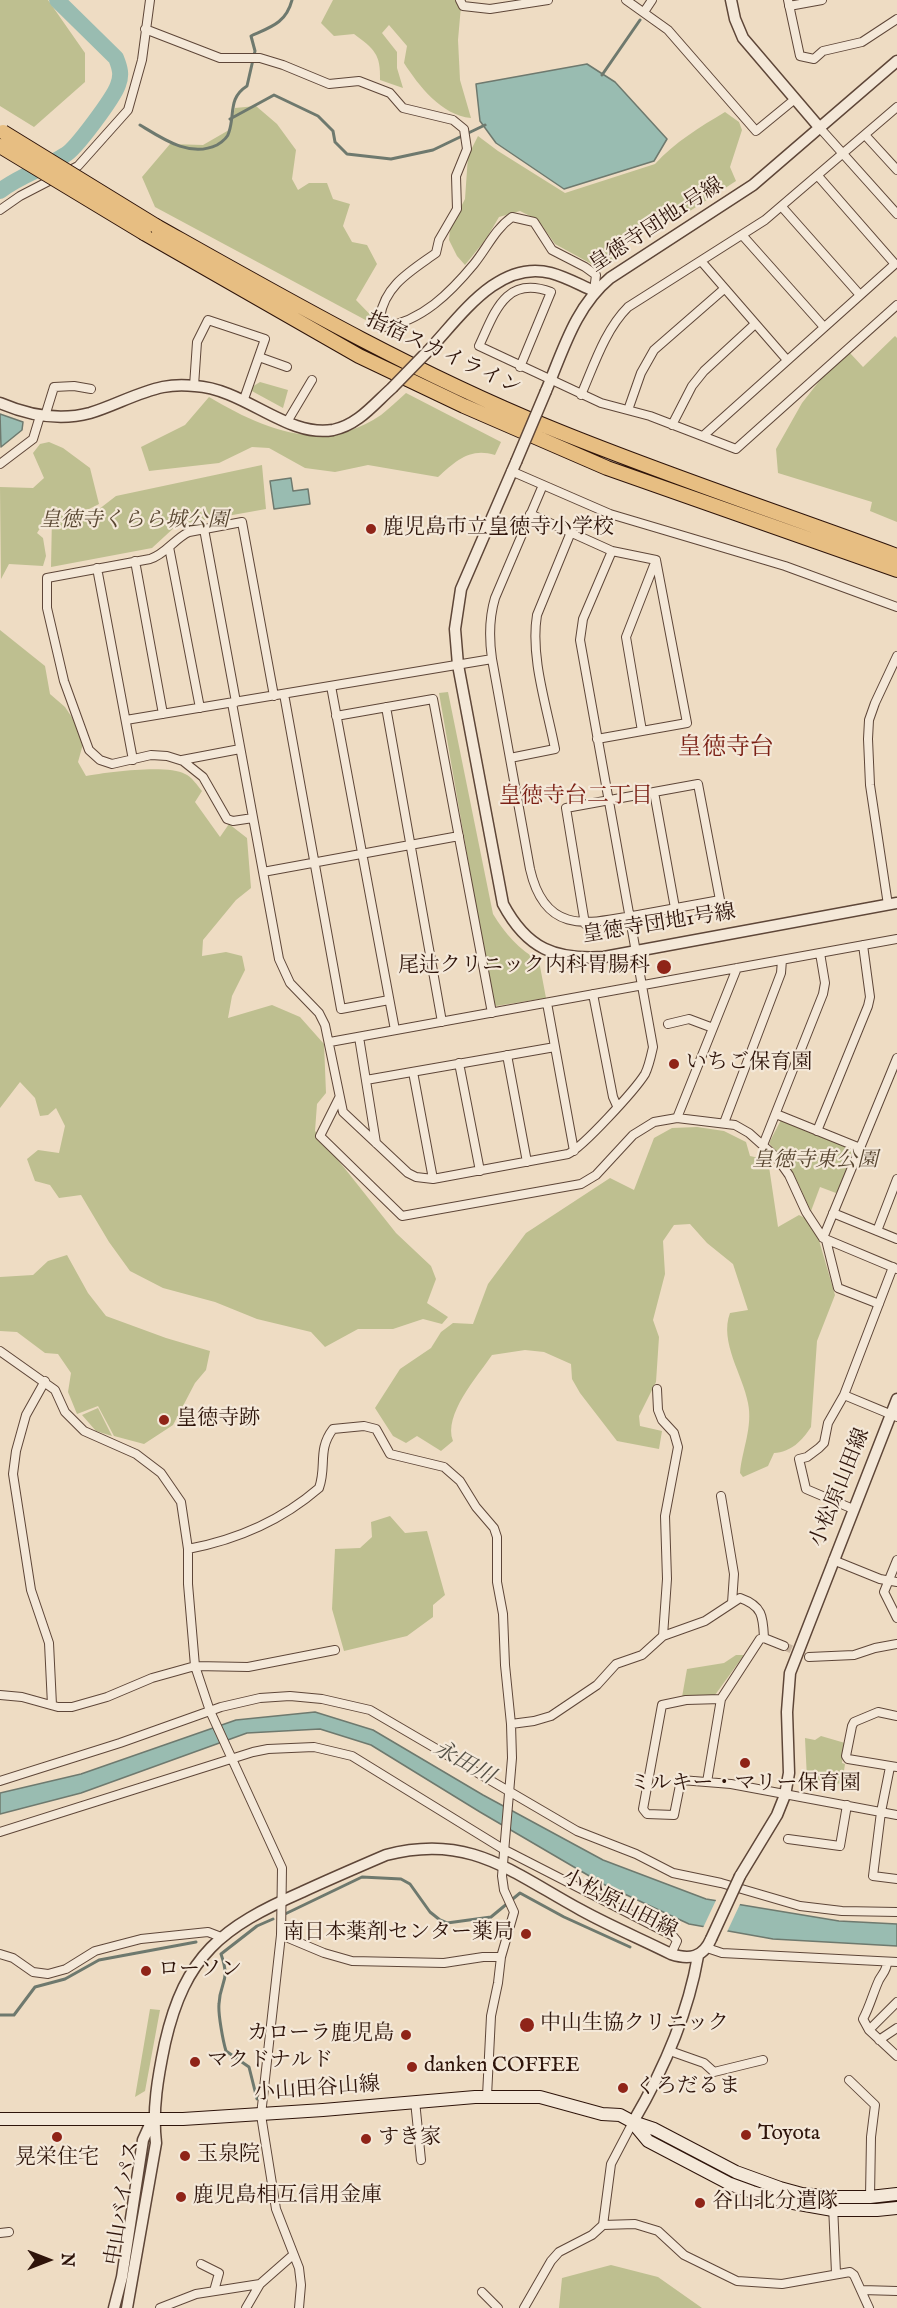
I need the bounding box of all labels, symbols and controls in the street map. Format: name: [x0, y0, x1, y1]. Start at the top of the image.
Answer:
street label: 皇徳寺団地1号線: [585, 173, 729, 279]
street label: 指宿スカイライン: [362, 308, 524, 402]
park label: 皇徳寺くらら城公園: [40, 509, 228, 535]
place label: 鹿児島市立皇徳寺小学校: [383, 516, 614, 542]
marker: 鹿児島市立皇徳寺小学校: [364, 522, 378, 536]
district label: 皇徳寺台: [678, 735, 774, 763]
district label: 皇徳寺台二丁目: [499, 784, 653, 810]
street label: 皇徳寺団地1号線: [581, 900, 737, 950]
place label: 尾辻クリニック内科胃腸科: [398, 954, 650, 980]
marker: 尾辻クリニック内科胃腸科: [655, 958, 673, 976]
place label: いちご保育園: [686, 1051, 812, 1077]
marker: いちご保育園: [667, 1057, 681, 1071]
park label: 皇徳寺東公園: [752, 1149, 878, 1175]
place label: 皇徳寺跡: [176, 1407, 260, 1433]
marker: 皇徳寺跡: [157, 1413, 171, 1427]
street label: 小松原山田線: [806, 1425, 876, 1551]
water label: 永田川: [428, 1736, 498, 1792]
marker: ミルキー・マリー保育園: [738, 1756, 752, 1770]
place label: ミルキー・マリー保育園: [630, 1772, 860, 1798]
street label: 小松原山田線: [557, 1865, 681, 1945]
place label: 南日本薬剤センター薬局: [283, 1921, 514, 1947]
marker: 南日本薬剤センター薬局: [519, 1927, 533, 1941]
place label: ローソン: [158, 1958, 242, 1984]
marker: ローソン: [139, 1964, 153, 1978]
place label: 中山生協クリニック: [540, 2012, 729, 2038]
marker: 中山生協クリニック: [518, 2016, 536, 2034]
place label: カローラ鹿児島: [247, 2022, 394, 2048]
marker: カローラ鹿児島: [399, 2028, 413, 2042]
place label: マクドナルド: [207, 2049, 333, 2075]
place label: danken COFFEE: [424, 2054, 580, 2080]
marker: マクドナルド: [188, 2055, 202, 2069]
marker: danken COFFEE: [405, 2060, 419, 2074]
street label: 小山田谷山線: [253, 2073, 381, 2107]
place label: くろだるま: [635, 2075, 740, 2101]
marker: くろだるま: [616, 2081, 630, 2095]
place label: Toyota: [758, 2122, 820, 2148]
place label: すき家: [378, 2126, 441, 2152]
marker: Toyota: [739, 2128, 753, 2142]
marker: 晃栄住宅: [50, 2130, 64, 2144]
marker: すき家: [359, 2132, 373, 2146]
street label: 中山バイパス: [102, 2139, 146, 2267]
place label: 玉泉院: [197, 2143, 260, 2169]
place label: 晃栄住宅: [15, 2146, 99, 2172]
marker: 玉泉院: [178, 2149, 192, 2163]
place label: 鹿児島相互信用金庫: [193, 2184, 382, 2210]
marker: 鹿児島相互信用金庫: [174, 2190, 188, 2204]
place label: 谷山北分遣隊: [712, 2190, 838, 2216]
marker: 谷山北分遣隊: [693, 2196, 707, 2210]
north arrow: [18, 2230, 78, 2290]
text: N: [56, 2253, 76, 2267]

